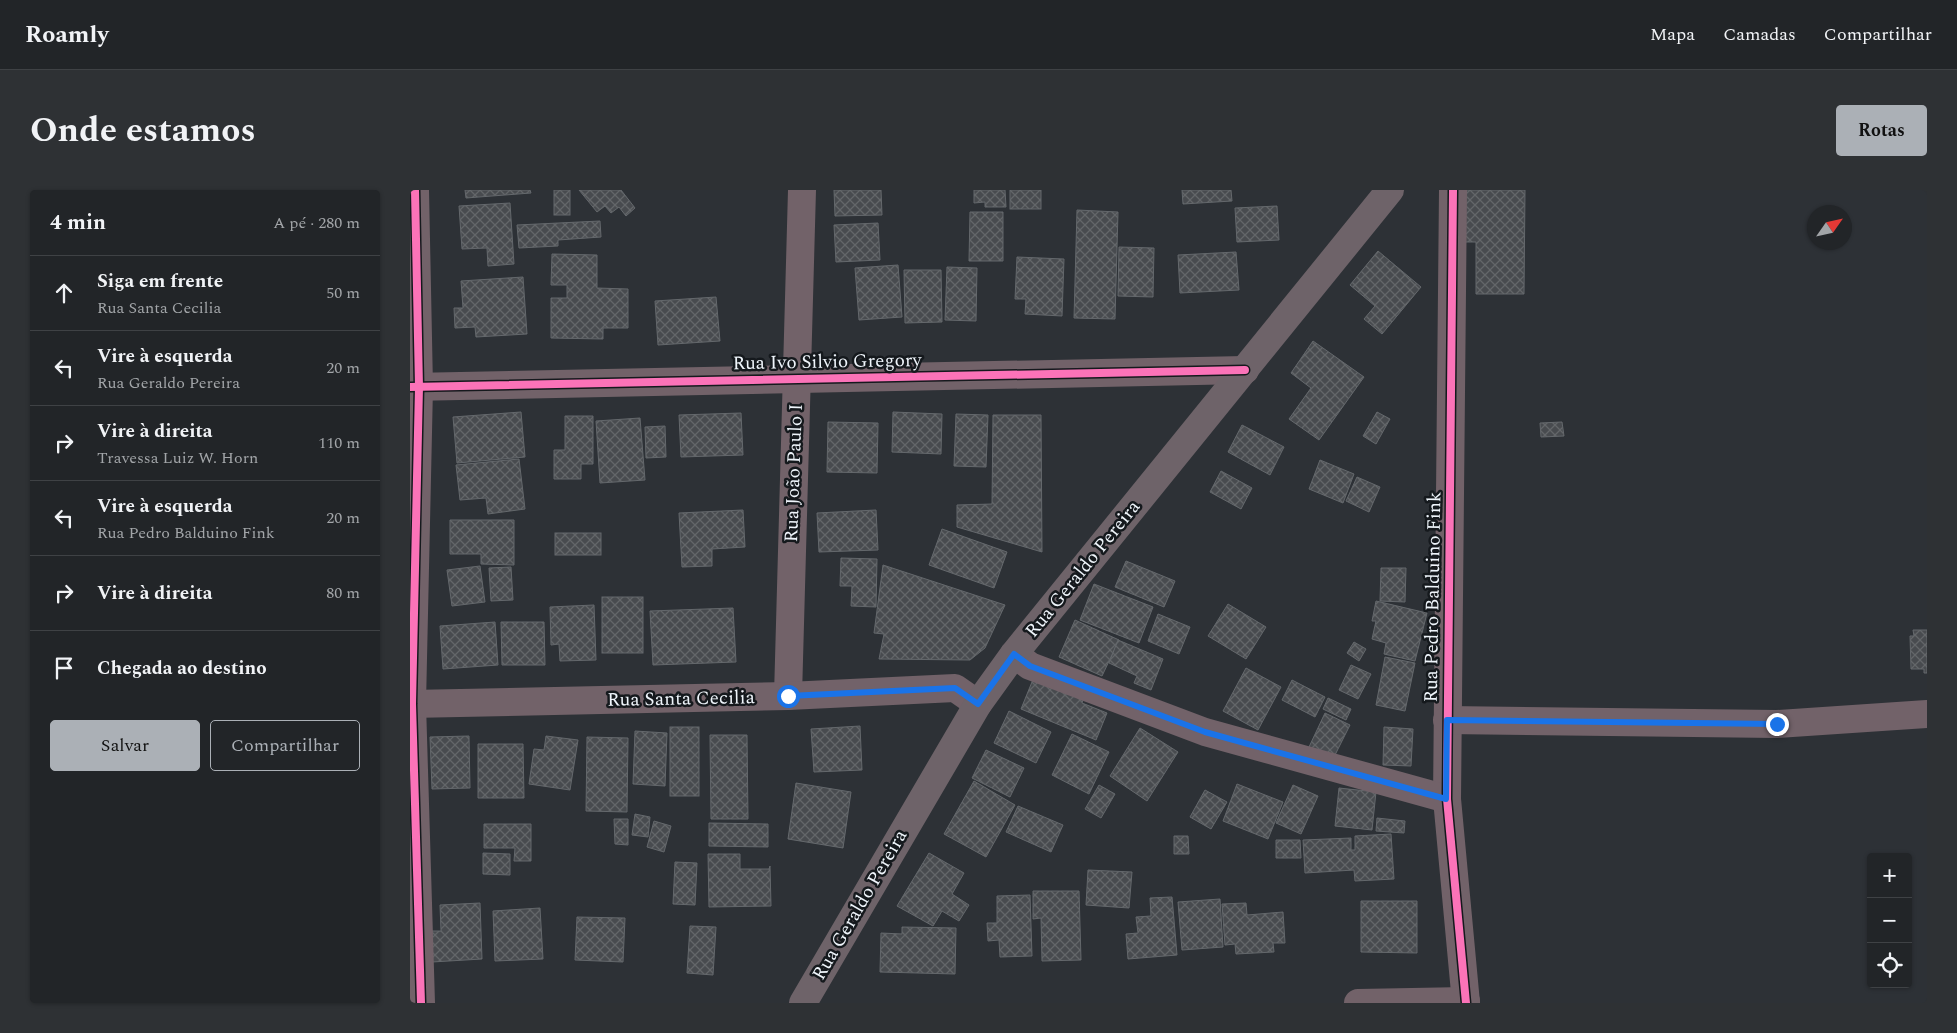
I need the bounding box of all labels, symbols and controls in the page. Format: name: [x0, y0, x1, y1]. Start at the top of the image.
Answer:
text: Roamly: [25, 17, 109, 53]
text: Mapa: [1650, 21, 1695, 48]
text: Camadas: [1723, 21, 1796, 48]
text: Compartilhar: [1824, 21, 1932, 48]
text: Onde estamos: [30, 104, 256, 157]
button: Rotas: [1836, 105, 1927, 156]
north arrow: [1807, 205, 1852, 250]
text: 4 min: [50, 207, 106, 239]
text: A pé · 280 m: [273, 211, 360, 235]
text: Siga em frente: [97, 267, 223, 296]
icon: ahead: [50, 279, 78, 307]
text: 50 m: [326, 281, 360, 305]
text: Rua Santa Cecilia: [97, 296, 221, 320]
text: Vire à esquerda: [97, 342, 233, 371]
street label: Rua Ivo Silvio Gregory: [732, 346, 923, 378]
icon: left: [50, 354, 78, 382]
text: 20 m: [326, 356, 360, 380]
text: Rua Geraldo Pereira: [97, 371, 240, 395]
street label: Rua João Paulo I: [777, 403, 811, 543]
text: Vire à direita: [97, 417, 213, 446]
icon: right: [50, 429, 78, 457]
text: 110 m: [318, 431, 360, 455]
text: Travessa Luiz W. Horn: [97, 446, 258, 470]
street label: Rua Pedro Balduino Fink: [1417, 491, 1449, 703]
text: Vire à esquerda: [97, 492, 233, 521]
street label: Rua Geraldo Pereira: [1018, 493, 1148, 644]
icon: left: [50, 504, 78, 532]
text: 20 m: [326, 506, 360, 530]
text: Rua Pedro Balduino Fink: [97, 521, 275, 545]
icon: right: [50, 579, 78, 607]
text: Vire à direita: [97, 579, 213, 608]
text: 80 m: [326, 581, 360, 605]
icon: arrive: [50, 654, 78, 682]
text: Chegada ao destino: [97, 654, 267, 683]
street label: Rua Santa Cecilia: [607, 683, 756, 715]
route start: [777, 685, 800, 708]
route end: [1766, 713, 1789, 736]
button: Salvar: [50, 720, 200, 771]
button: Compartilhar: [210, 720, 360, 771]
street label: Rua Geraldo Pereira: [805, 824, 915, 986]
map controls: [1867, 853, 1912, 988]
button: +: [1867, 853, 1912, 898]
button: −: [1867, 898, 1912, 943]
button: locate: [1867, 943, 1912, 988]

